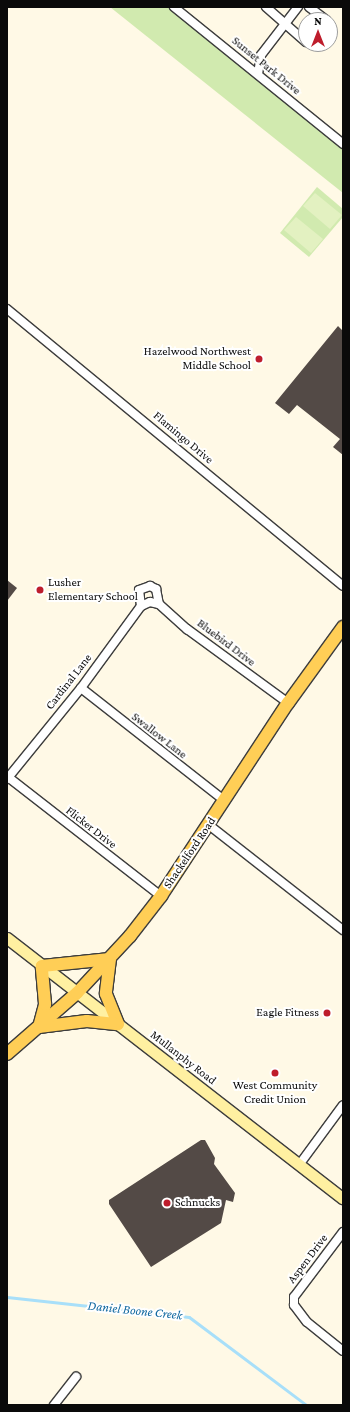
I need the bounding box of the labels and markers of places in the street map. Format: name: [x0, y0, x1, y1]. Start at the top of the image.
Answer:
place label: Hazelwood Northwest Middle School: [144, 345, 251, 373]
marker: Hazelwood Northwest Middle School: [254, 354, 264, 364]
place label: Lusher Elementary School: [48, 576, 138, 604]
marker: Lusher Elementary School: [35, 585, 45, 595]
place label: Eagle Fitness: [256, 1006, 319, 1020]
marker: Eagle Fitness: [322, 1008, 332, 1018]
marker: West Community Credit Union: [270, 1068, 280, 1078]
place label: West Community Credit Union: [233, 1079, 317, 1107]
place label: Schnucks: [175, 1196, 220, 1210]
marker: Schnucks: [162, 1198, 172, 1208]

